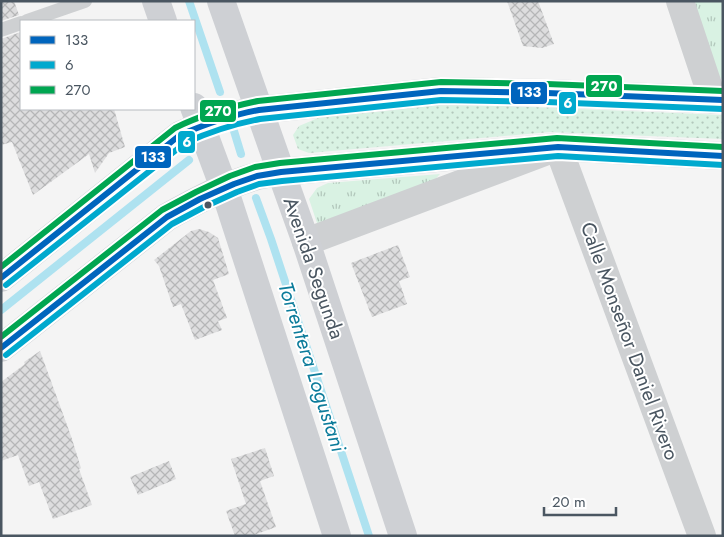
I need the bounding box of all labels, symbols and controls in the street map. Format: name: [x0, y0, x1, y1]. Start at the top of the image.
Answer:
legend: [20, 20, 195, 110]
text: 133: [65, 29, 88, 51]
text: 6: [65, 54, 74, 76]
line badge: 270: [585, 74, 623, 98]
text: 270: [591, 76, 617, 96]
text: 270: [65, 79, 90, 101]
line badge: 133: [510, 81, 548, 105]
text: 133: [517, 82, 542, 102]
line badge: 6: [558, 91, 577, 115]
text: 6: [563, 93, 573, 113]
line badge: 270: [199, 99, 237, 123]
text: 270: [205, 101, 231, 121]
line badge: 6: [177, 130, 196, 154]
text: 6: [182, 132, 192, 152]
line badge: 133: [134, 145, 172, 169]
text: 133: [141, 147, 166, 167]
street label: Avenida Segunda: [276, 193, 351, 343]
unlabelled marker: [203, 200, 213, 210]
street label: Calle Monseñor Daniel Rivero: [573, 218, 686, 464]
water label: Torrentera Logustani: [270, 278, 354, 456]
scale bar: [544, 484, 616, 516]
text: 20 m: [552, 491, 586, 513]

